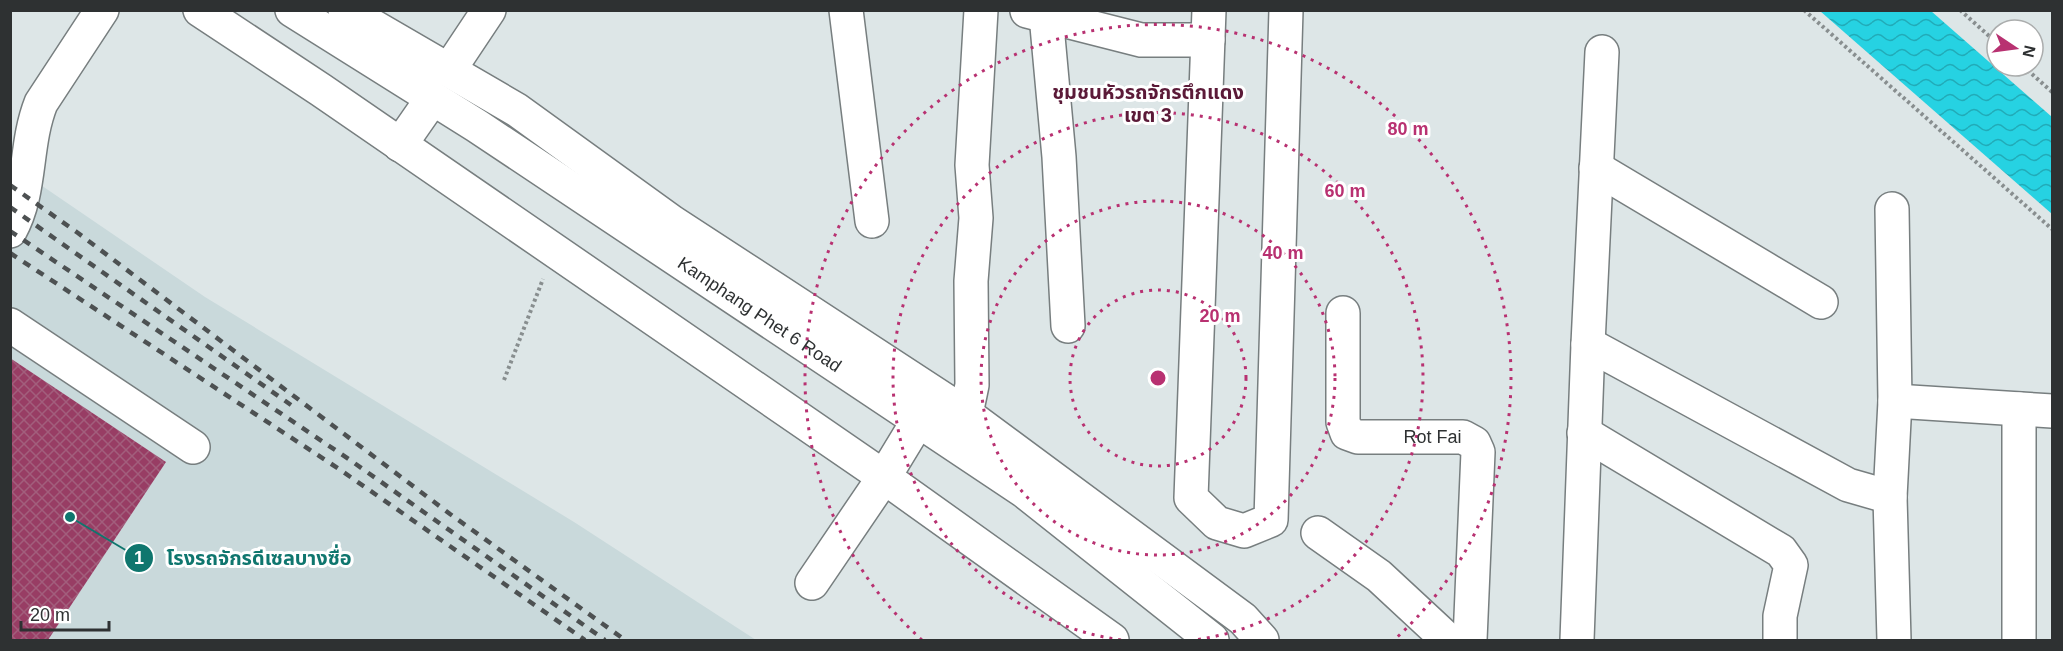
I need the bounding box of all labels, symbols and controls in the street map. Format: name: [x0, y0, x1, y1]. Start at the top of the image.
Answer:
north arrow: [1985, 18, 2045, 78]
text: N: [2020, 44, 2039, 59]
district label: ชุมชนหัวรถจักรตึกแดง เขต 3: [1052, 81, 1244, 126]
text: 80 m: [1387, 119, 1429, 139]
text: 60 m: [1324, 181, 1366, 201]
text: 40 m: [1262, 243, 1304, 263]
street label: Kamphang Phet 6 Road: [674, 253, 845, 376]
text: 20 m: [1199, 306, 1241, 326]
centre of rings: [1148, 368, 1168, 388]
street label: Rot Fai: [1404, 427, 1462, 447]
callout: โรงรถจักรดีเซลบางซื่อ: [124, 539, 363, 577]
text: โรงรถจักรดีเซลบางซื่อ: [166, 544, 352, 569]
text: 1: [134, 548, 144, 568]
scale bar: [21, 594, 110, 632]
text: 20 m: [30, 605, 70, 625]

